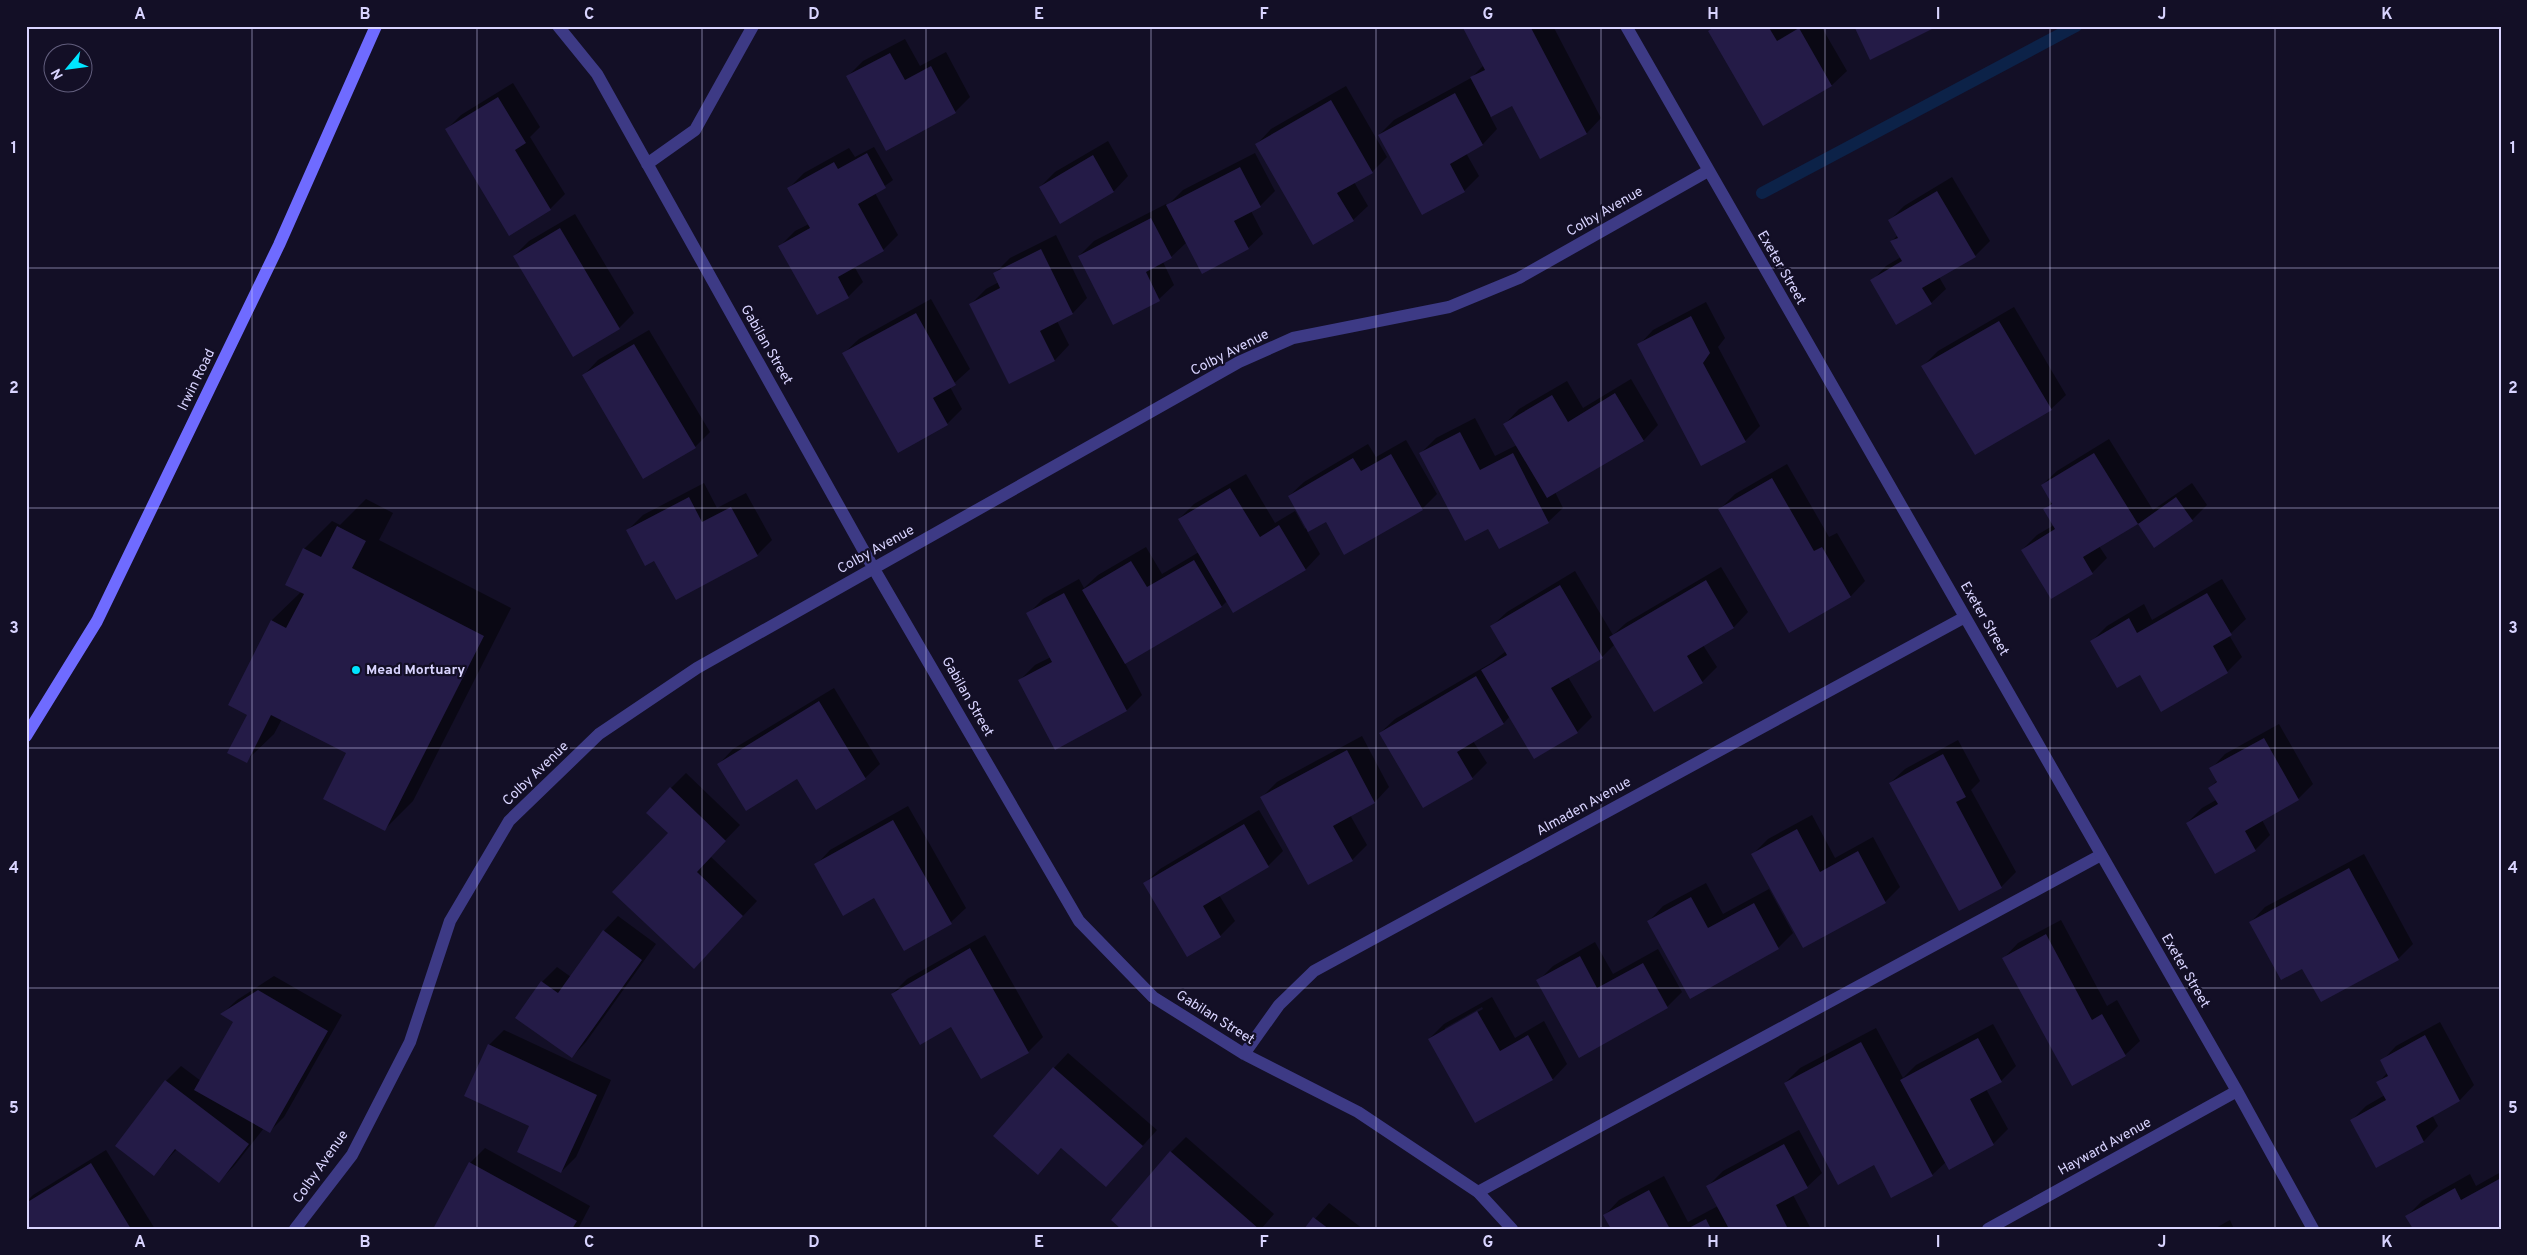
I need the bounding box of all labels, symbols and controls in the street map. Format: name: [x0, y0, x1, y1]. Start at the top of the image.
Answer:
text: A: [134, 5, 146, 25]
text: B: [359, 5, 371, 25]
text: C: [584, 5, 594, 25]
text: D: [808, 5, 820, 25]
text: E: [1034, 5, 1044, 25]
text: F: [1259, 5, 1269, 25]
text: G: [1483, 5, 1493, 25]
text: H: [1707, 5, 1719, 25]
text: I: [1936, 5, 1940, 25]
text: J: [2158, 5, 2166, 25]
text: K: [2381, 5, 2393, 25]
north arrow: [42, 42, 92, 92]
text: N: [48, 65, 68, 82]
text: 1: [11, 139, 17, 159]
text: 1: [2510, 139, 2516, 159]
street label: Colby Avenue: [1564, 183, 1646, 241]
street label: Exeter Street: [1753, 228, 1809, 308]
street label: Gabilan Street: [736, 302, 796, 388]
street label: Colby Avenue: [1188, 326, 1272, 380]
street label: Irwin Road: [175, 346, 219, 414]
text: 2: [9, 379, 19, 399]
text: 2: [2508, 379, 2518, 399]
street label: Colby Avenue: [835, 522, 917, 578]
street label: Exeter Street: [1956, 579, 2012, 659]
text: 3: [9, 619, 19, 639]
text: 3: [2508, 619, 2518, 639]
street label: Gabilan Street: [937, 654, 997, 740]
place label: Mead Mortuary: [366, 662, 465, 679]
marker: Mead Mortuary: [350, 664, 362, 676]
street label: Colby Avenue: [499, 738, 573, 810]
street label: Almaden Avenue: [1534, 774, 1634, 840]
text: 4: [9, 859, 19, 879]
text: 4: [2508, 859, 2518, 879]
street label: Exeter Street: [2157, 931, 2213, 1011]
street label: Gabilan Street: [1173, 987, 1257, 1049]
text: 5: [9, 1099, 19, 1119]
text: 5: [2508, 1099, 2518, 1119]
street label: Hayward Avenue: [2055, 1114, 2155, 1180]
street label: Colby Avenue: [290, 1127, 352, 1207]
text: A: [134, 1233, 146, 1253]
text: B: [359, 1233, 371, 1253]
text: C: [584, 1233, 594, 1253]
text: D: [808, 1233, 820, 1253]
text: E: [1034, 1233, 1044, 1253]
text: F: [1259, 1233, 1269, 1253]
text: G: [1483, 1233, 1493, 1253]
text: H: [1707, 1233, 1719, 1253]
text: I: [1936, 1233, 1940, 1253]
text: J: [2158, 1233, 2166, 1253]
text: K: [2381, 1233, 2393, 1253]

